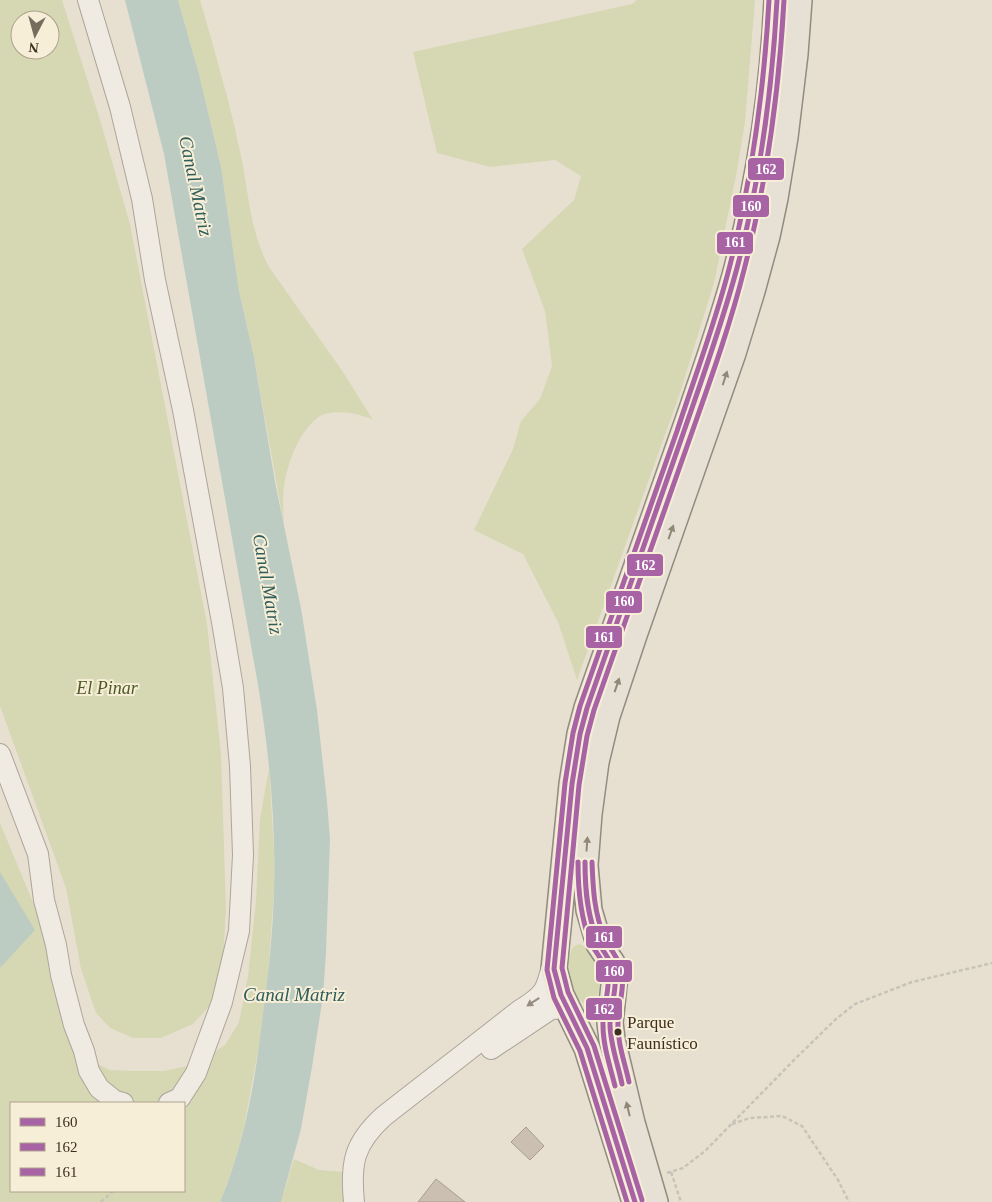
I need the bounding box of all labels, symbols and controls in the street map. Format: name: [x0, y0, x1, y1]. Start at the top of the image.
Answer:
north arrow: [10, 10, 60, 60]
text: N: [28, 39, 40, 55]
water label: Canal Matriz: [175, 134, 217, 239]
line badge: 162: [747, 157, 785, 181]
text: 162: [756, 162, 777, 177]
line badge: 160: [732, 194, 770, 218]
text: 160: [741, 199, 762, 214]
line badge: 161: [716, 231, 754, 255]
text: 161: [725, 235, 746, 250]
one-way arrow: [722, 371, 729, 386]
one-way arrow: [668, 524, 675, 539]
water label: Canal Matriz: [249, 532, 287, 637]
line badge: 162: [626, 553, 664, 577]
text: 162: [635, 558, 656, 573]
line badge: 160: [605, 590, 643, 614]
text: 160: [614, 594, 635, 609]
line badge: 161: [585, 625, 623, 649]
text: 161: [594, 630, 615, 645]
one-way arrow: [613, 677, 621, 692]
park label: El Pinar: [75, 678, 139, 698]
one-way arrow: [583, 836, 591, 852]
line badge: 161: [585, 925, 623, 949]
text: 161: [594, 930, 615, 945]
line badge: 160: [595, 959, 633, 983]
text: 160: [604, 964, 625, 979]
water label: Canal Matriz: [243, 984, 346, 1005]
one-way arrow: [526, 997, 539, 1007]
line badge: 162: [585, 997, 623, 1021]
text: 162: [594, 1002, 615, 1017]
place label: Parque Faunístico: [627, 1013, 698, 1053]
marker: Parque Faunístico: [613, 1027, 623, 1037]
one-way arrow: [624, 1101, 632, 1116]
legend: [10, 1102, 185, 1192]
text: 160: [55, 1114, 78, 1130]
text: 162: [55, 1139, 78, 1155]
text: 161: [55, 1164, 78, 1180]

